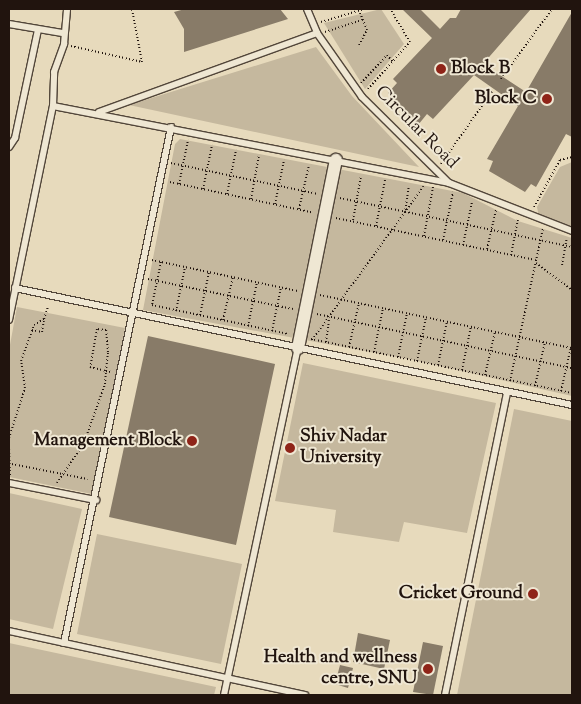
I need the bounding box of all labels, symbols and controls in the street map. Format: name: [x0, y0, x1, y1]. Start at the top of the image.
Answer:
place label: Block B: [451, 58, 510, 80]
marker: Block B: [435, 63, 447, 75]
street label: Circular Road: [370, 82, 462, 174]
place label: Block C: [475, 88, 537, 110]
marker: Block C: [541, 93, 553, 105]
place label: Shiv Nadar University: [300, 427, 387, 469]
place label: Management Block: [34, 430, 182, 452]
marker: Management Block: [186, 435, 198, 447]
marker: Shiv Nadar University: [284, 442, 296, 454]
place label: Cricket Ground: [399, 583, 523, 605]
marker: Cricket Ground: [527, 588, 539, 600]
place label: Health and wellness centre, SNU: [264, 648, 417, 691]
marker: Health and wellness centre, SNU: [421, 662, 435, 676]

